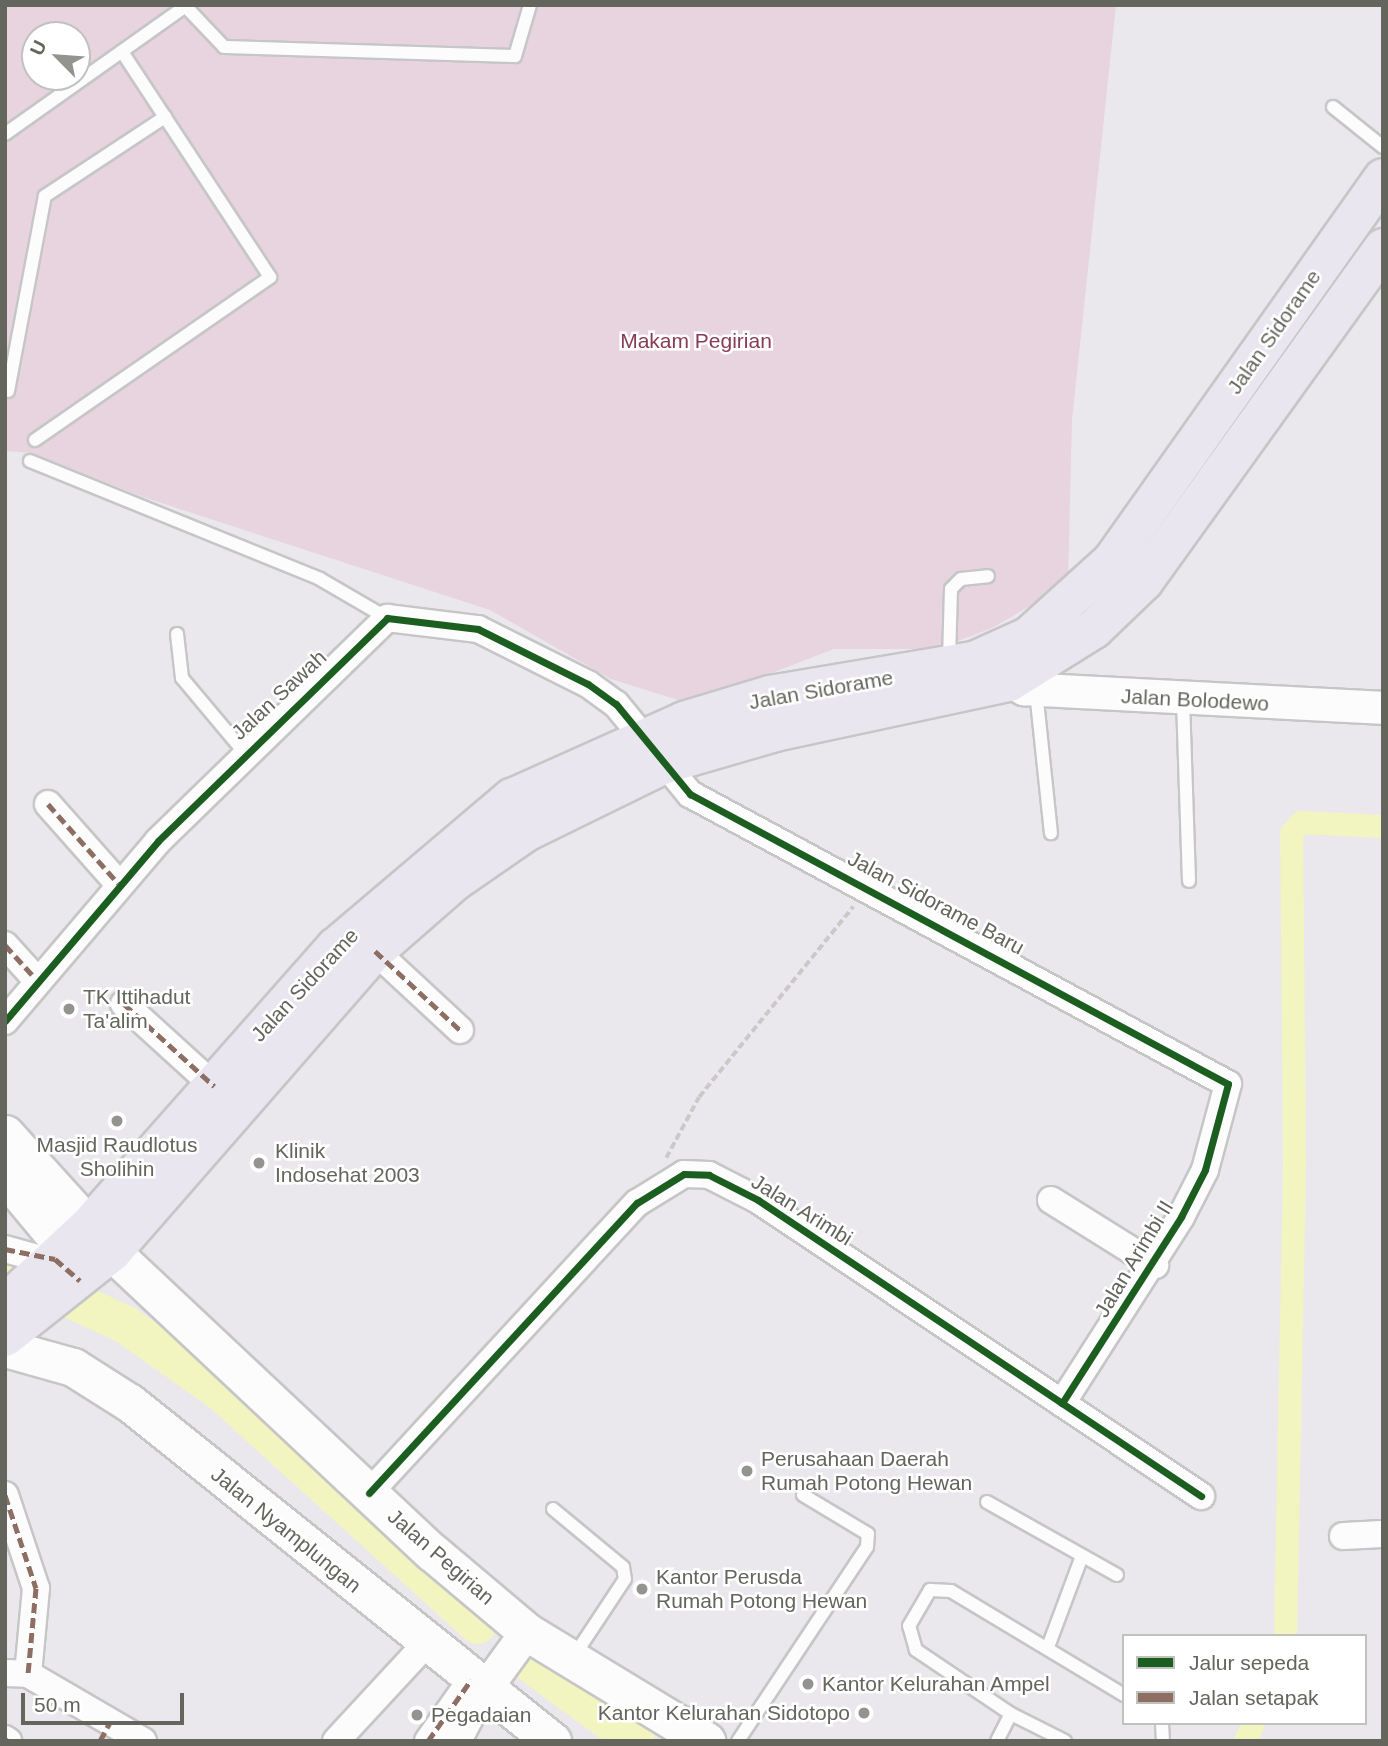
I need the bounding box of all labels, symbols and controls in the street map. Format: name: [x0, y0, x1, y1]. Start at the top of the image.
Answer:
north arrow: [21, 21, 91, 91]
text: U: [26, 37, 51, 58]
street label: Jalan Sidorame: [1222, 265, 1326, 399]
park label: Makam Pegirian: [620, 328, 772, 354]
street label: Jalan Sawah: [226, 645, 332, 745]
street label: Jalan Sidorame: [747, 665, 895, 715]
street label: Jalan Bolodewo: [1120, 684, 1270, 716]
street label: Jalan Sidorame Baru: [844, 846, 1028, 960]
street label: Jalan Sidorame: [246, 923, 364, 1047]
place label: TK Ittihadut Ta'alim: [83, 984, 190, 1034]
marker: TK Ittihadut Ta'alim: [61, 1001, 77, 1017]
marker: Masjid Raudlotus Sholihin: [109, 1113, 125, 1129]
place label: Masjid Raudlotus Sholihin: [36, 1132, 198, 1182]
place label: Klinik Indosehat 2003: [275, 1138, 420, 1188]
marker: Klinik Indosehat 2003: [249, 1153, 269, 1173]
street label: Jalan Arimbi: [746, 1169, 858, 1251]
street label: Jalan Arimbi II: [1089, 1195, 1179, 1323]
place label: Perusahaan Daerah Rumah Potong Hewan: [761, 1446, 972, 1496]
street label: Jalan Nyamplungan: [206, 1462, 366, 1598]
marker: Perusahaan Daerah Rumah Potong Hewan: [739, 1463, 755, 1479]
street label: Jalan Pegirian: [383, 1504, 499, 1610]
place label: Kantor Perusda Rumah Potong Hewan: [656, 1564, 867, 1614]
marker: Kantor Perusda Rumah Potong Hewan: [634, 1581, 650, 1597]
legend: [1122, 1634, 1367, 1725]
text: Jalur sepeda: [1189, 1651, 1309, 1674]
place label: Kantor Kelurahan Ampel: [822, 1671, 1051, 1697]
marker: Kantor Kelurahan Ampel: [800, 1676, 816, 1692]
scale bar: [24, 1680, 187, 1724]
text: Jalan setapak: [1189, 1686, 1319, 1709]
text: 50 m: [34, 1693, 81, 1716]
place label: Kantor Kelurahan Sidotopo: [598, 1700, 850, 1726]
place label: Pegadaian: [431, 1702, 531, 1728]
marker: Kantor Kelurahan Sidotopo: [856, 1705, 872, 1721]
marker: Pegadaian: [409, 1707, 425, 1723]

